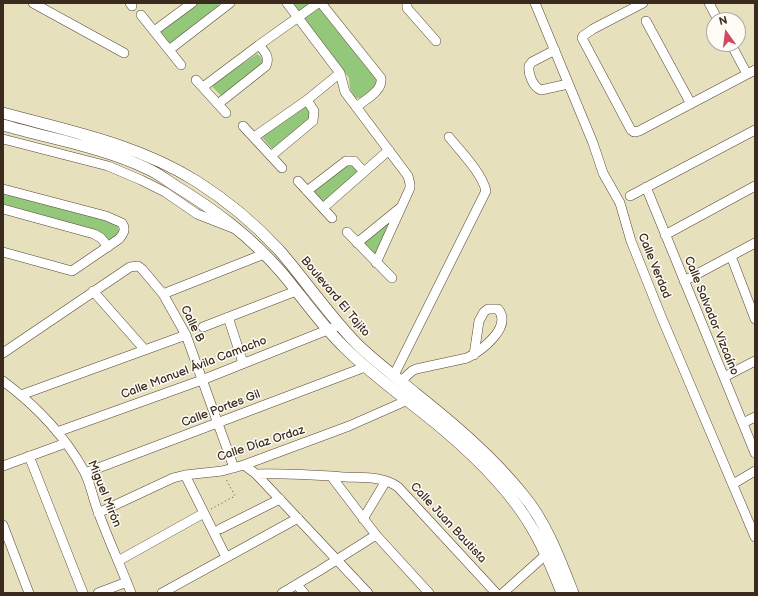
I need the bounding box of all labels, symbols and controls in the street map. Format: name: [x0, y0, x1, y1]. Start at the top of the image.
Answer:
north arrow: [706, 12, 746, 52]
text: N: [718, 14, 729, 28]
street label: Calle Verdad: [634, 231, 674, 301]
street label: Boulevard El Tajito: [297, 254, 373, 340]
street label: Calle Salvador Vizcaíno: [681, 255, 741, 377]
street label: Calle B: [177, 303, 207, 345]
street label: Calle Manuel Ávila Camacho: [119, 334, 269, 402]
street label: Calle Portes Gil: [179, 387, 263, 431]
street label: Calle Díaz Ordaz: [216, 423, 306, 465]
street label: Miguel Mirón: [84, 459, 124, 529]
street label: Calle Juan Bautista: [407, 480, 489, 566]

